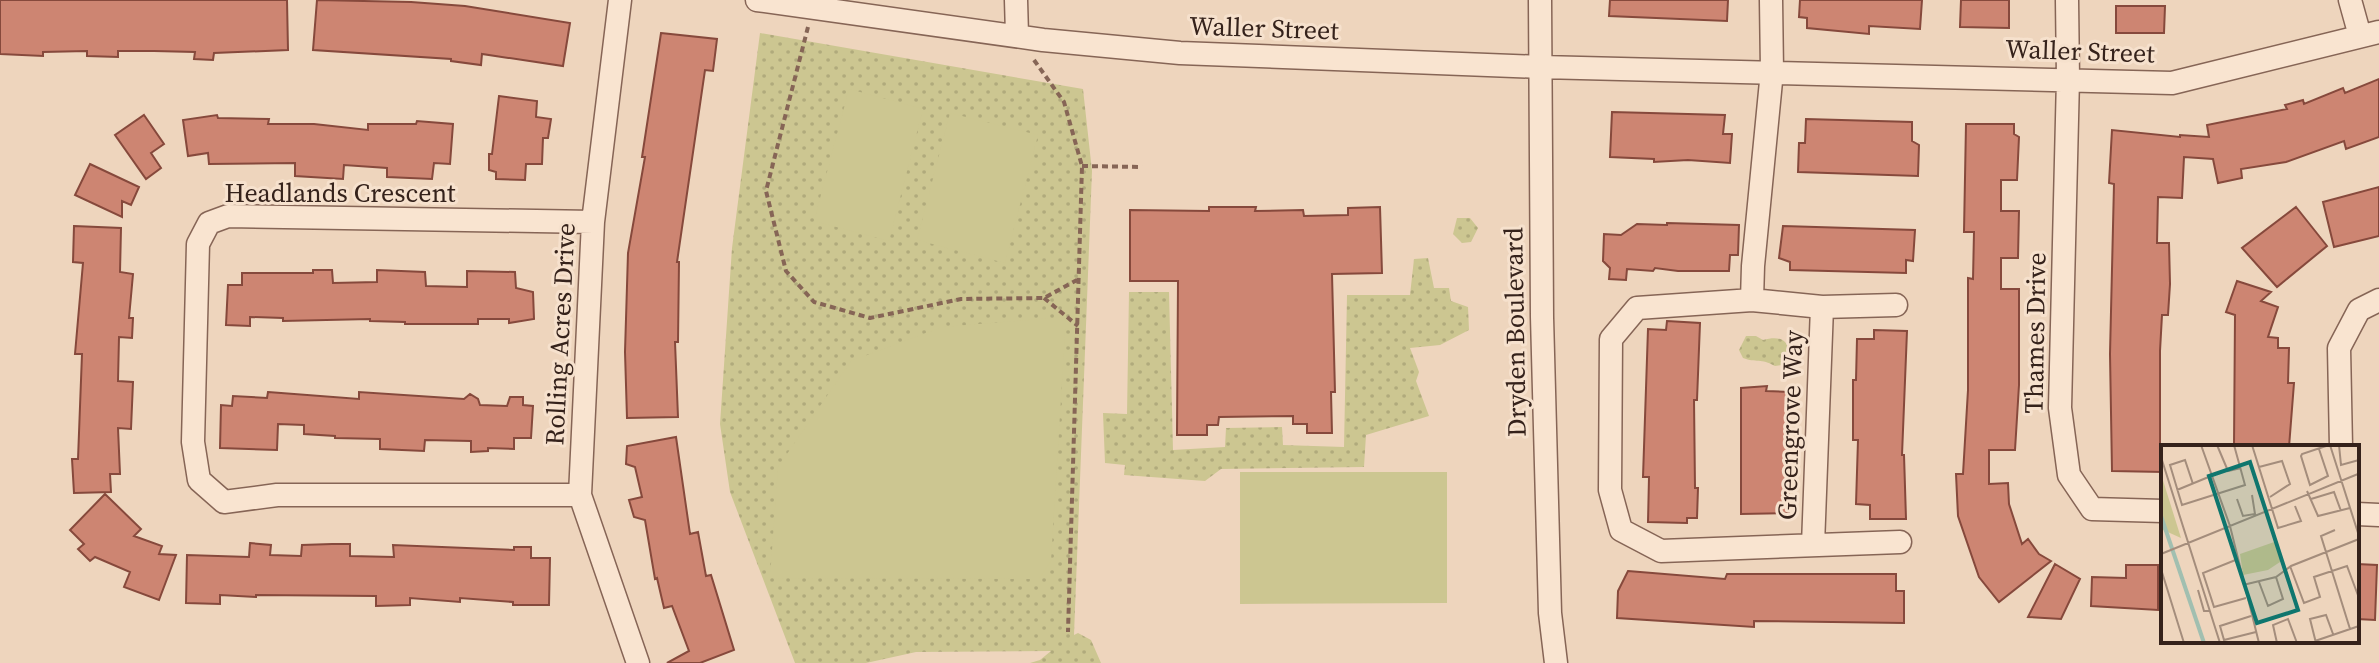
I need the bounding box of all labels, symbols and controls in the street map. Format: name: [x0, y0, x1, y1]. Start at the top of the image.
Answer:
street label: Waller Street: [1189, 7, 1340, 49]
street label: Waller Street: [2005, 30, 2156, 72]
street label: Headlands Crescent: [224, 175, 456, 211]
street label: Rolling Acres Drive: [536, 222, 584, 446]
street label: Dryden Boulevard: [1495, 226, 1535, 437]
street label: Thames Drive: [2016, 252, 2054, 414]
street label: Greengrove Way: [1769, 329, 1811, 521]
inset map: [2161, 445, 2359, 643]

